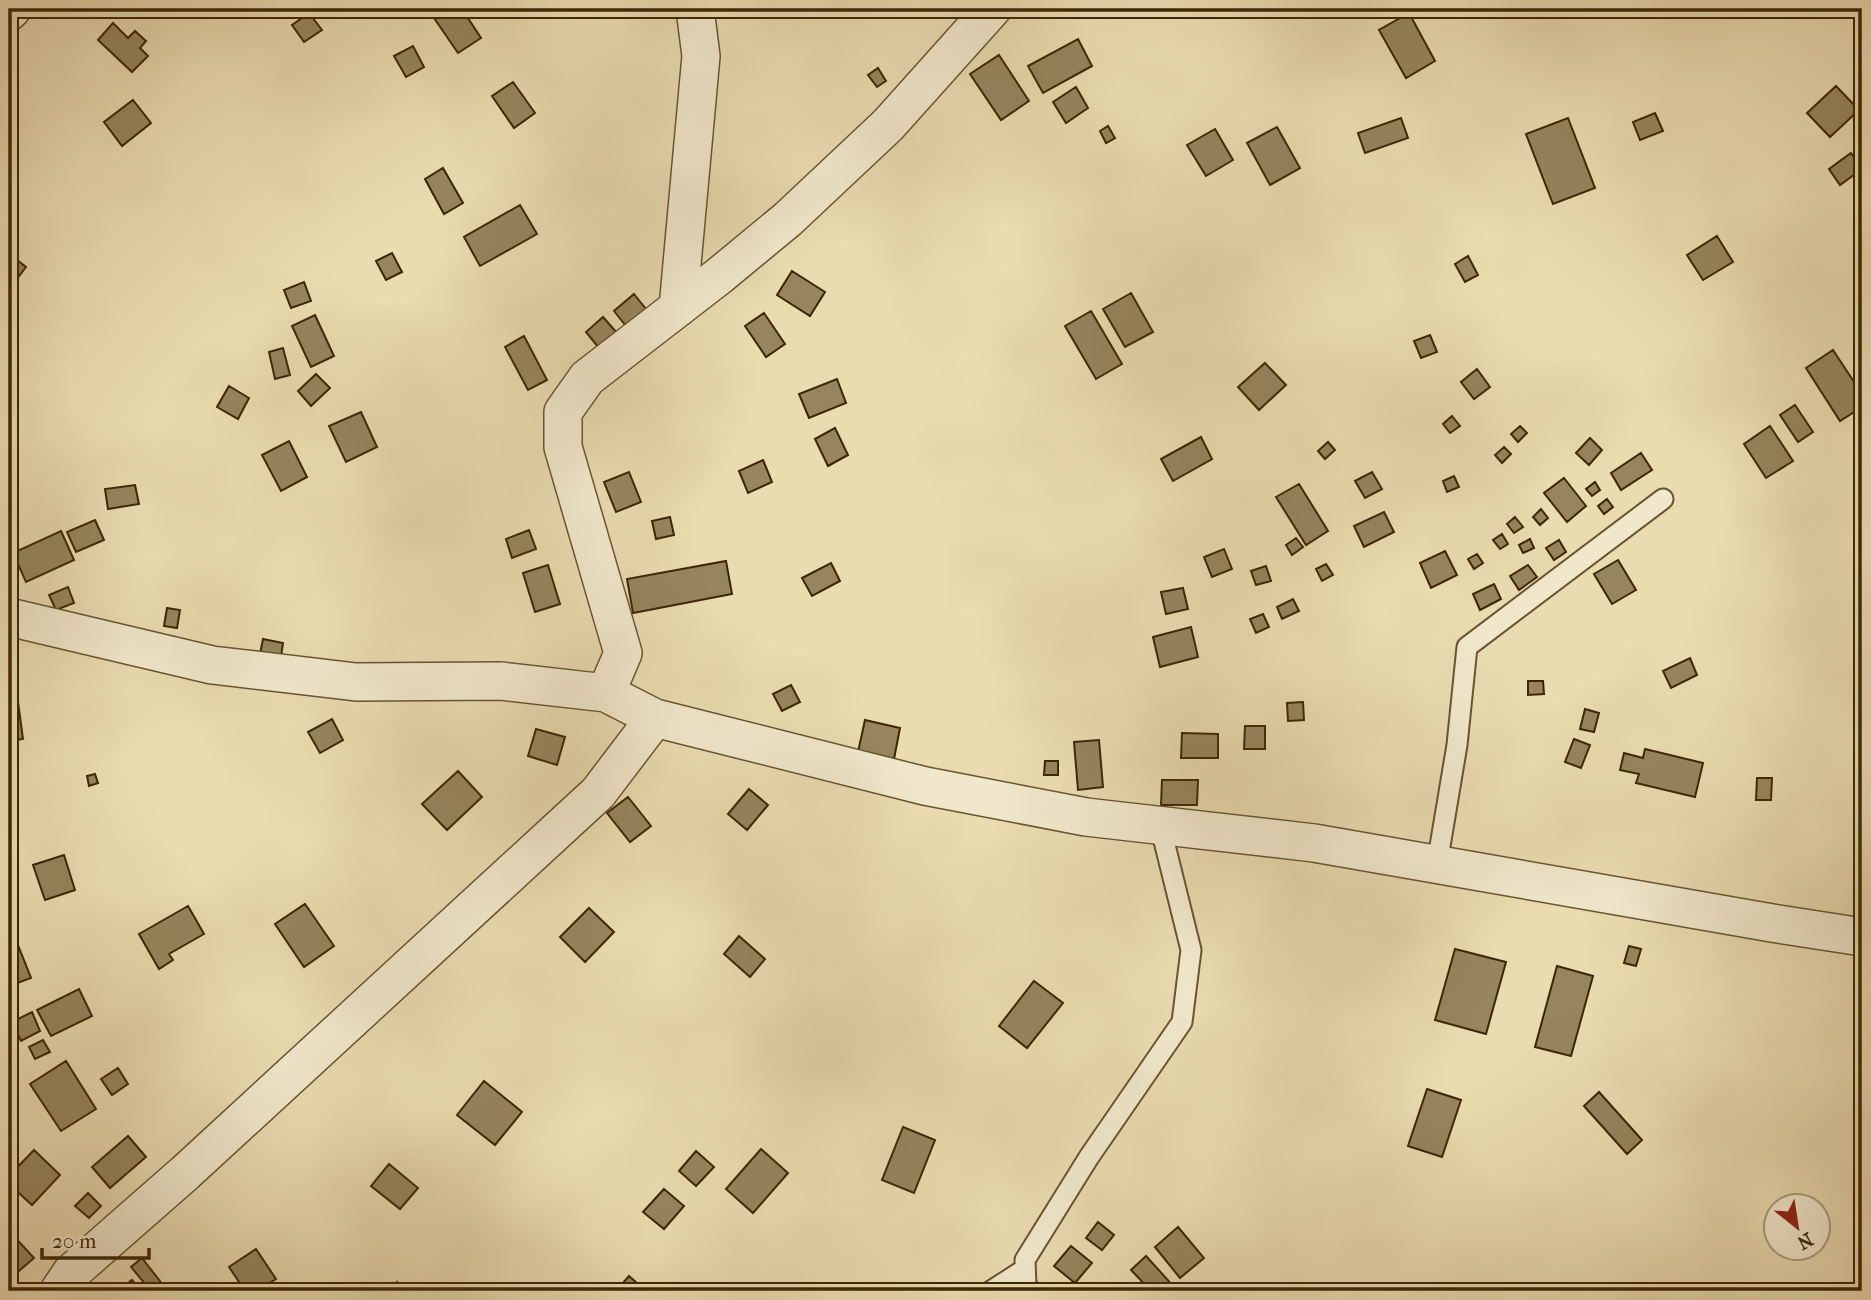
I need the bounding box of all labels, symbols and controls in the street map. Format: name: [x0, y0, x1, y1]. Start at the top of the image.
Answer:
north arrow: [1762, 1192, 1832, 1262]
scale bar: [42, 1216, 149, 1260]
text: N: [1793, 1228, 1817, 1254]
text: 20 m: [52, 1229, 97, 1253]

